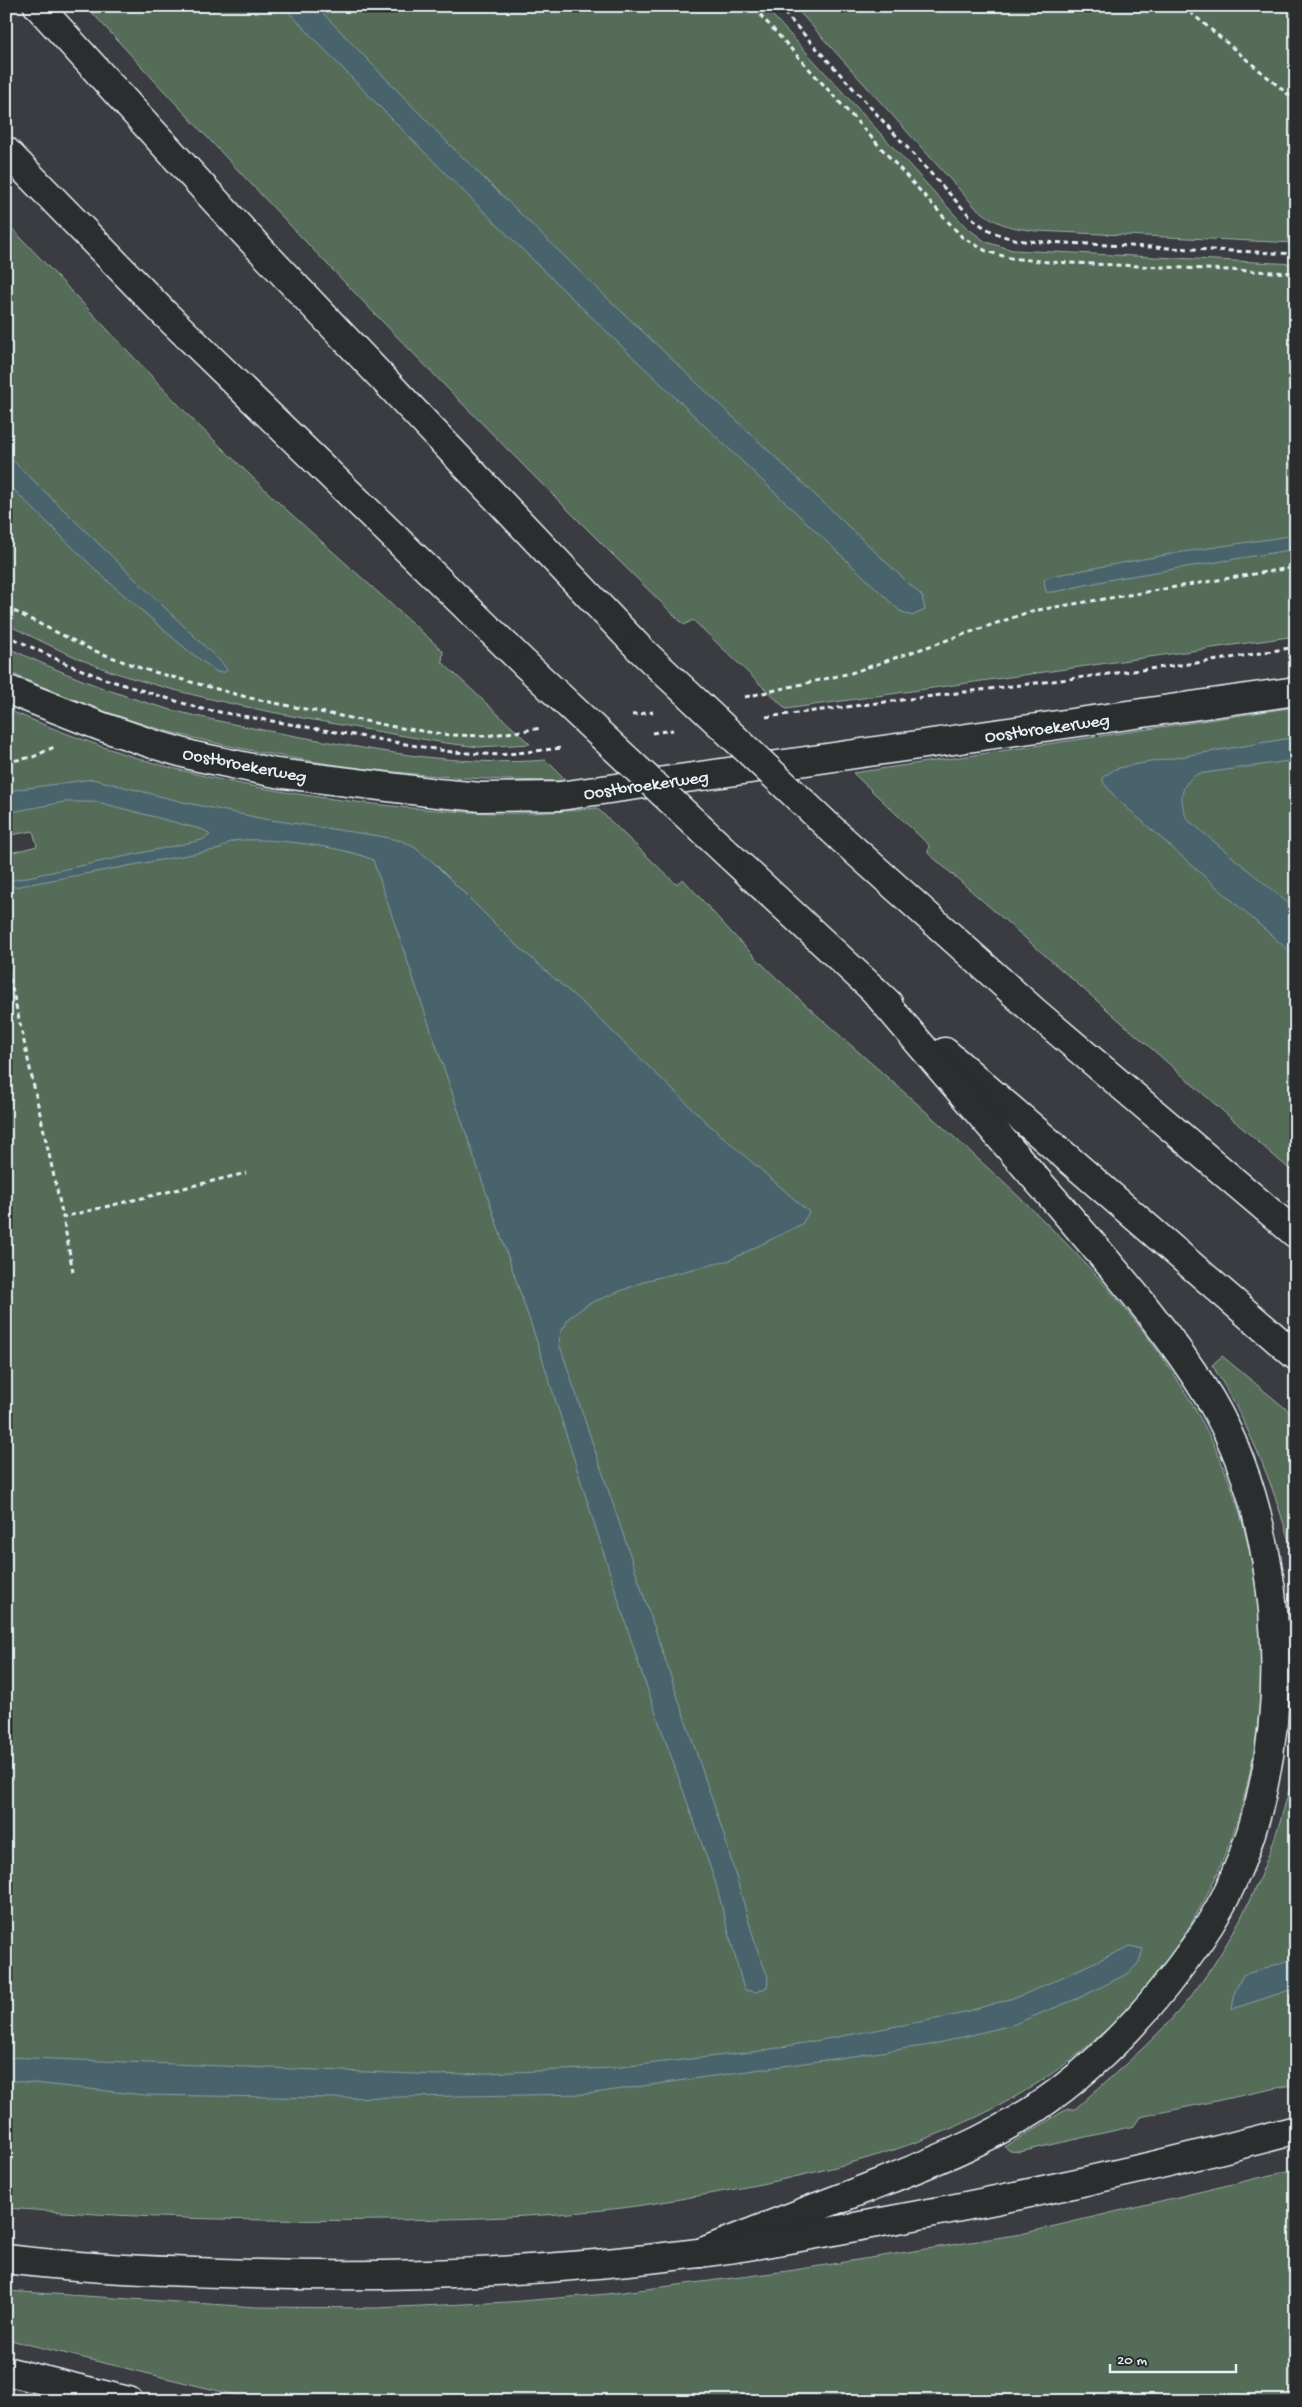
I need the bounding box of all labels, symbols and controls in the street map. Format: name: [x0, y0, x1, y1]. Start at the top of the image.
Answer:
street label: Oostbroekerweg: [984, 710, 1111, 749]
street label: Oostbroekerweg: [181, 744, 308, 789]
street label: Oostbroekerweg: [583, 767, 710, 806]
scale bar: [1110, 2342, 1236, 2374]
text: 20 m: [1117, 2352, 1147, 2370]

